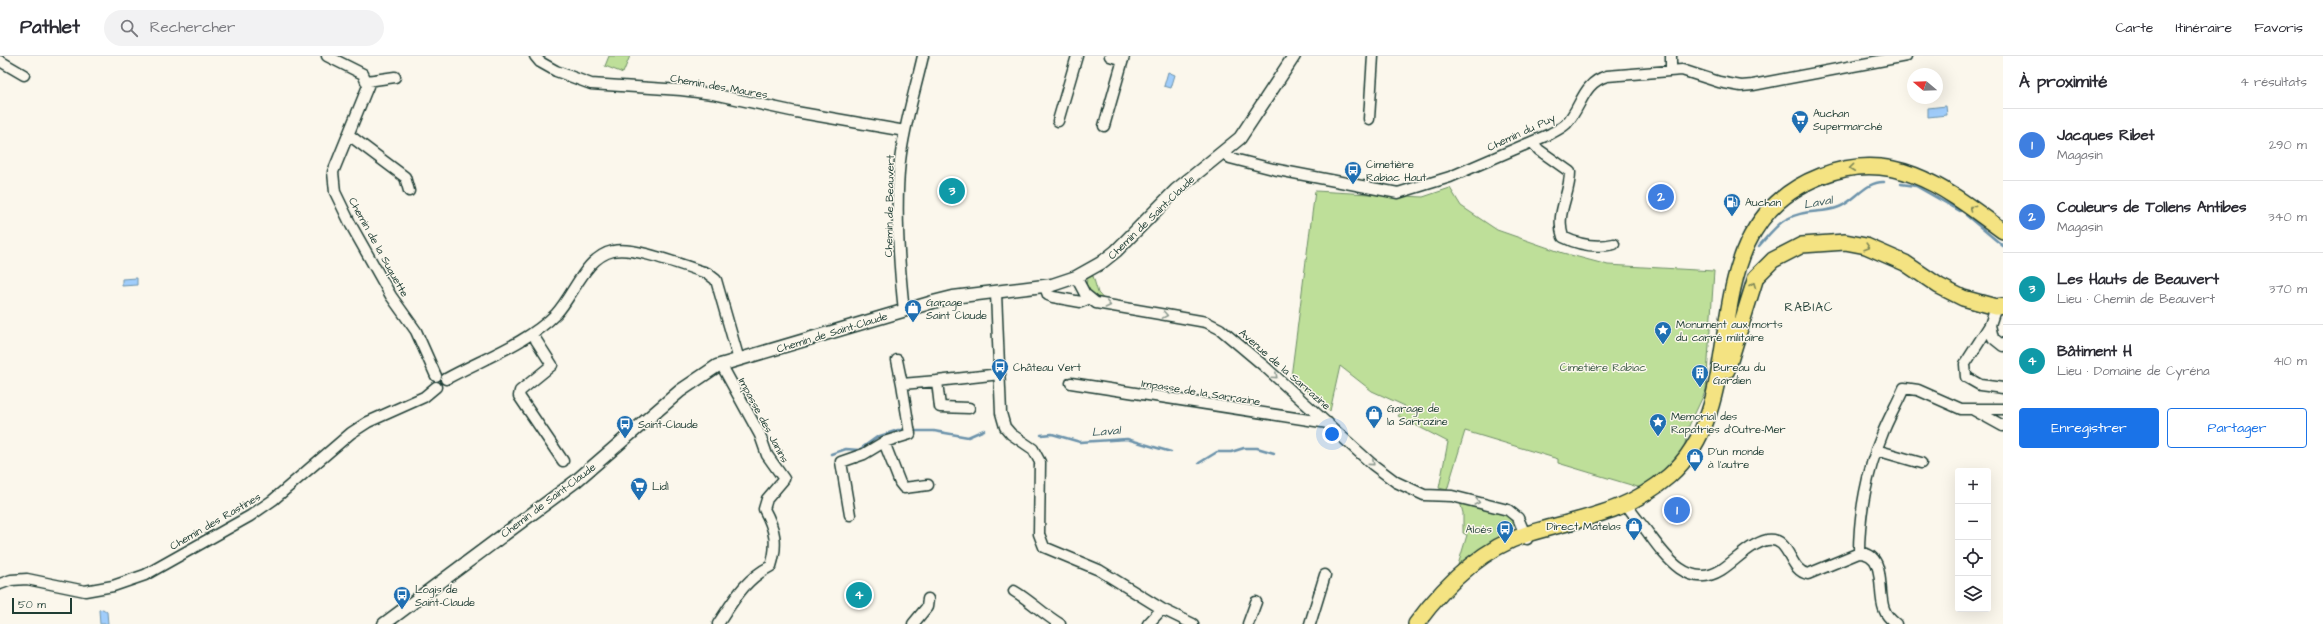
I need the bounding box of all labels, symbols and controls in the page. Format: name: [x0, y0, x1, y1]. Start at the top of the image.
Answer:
search box: [104, 10, 384, 46]
text: Pathlet: [20, 14, 80, 41]
icon: search: [118, 17, 140, 39]
text: Rechercher: [150, 17, 235, 38]
text: Carte: [2115, 18, 2153, 38]
text: Itinéraire: [2175, 18, 2232, 38]
text: Favoris: [2254, 18, 2303, 38]
north arrow: [1907, 68, 1943, 104]
text: À proximité: [2019, 70, 2108, 94]
street label: Chemin des Maures: [669, 71, 769, 103]
text: 4 résultats: [2240, 73, 2307, 91]
place label: Auchan Supermarché: [1813, 106, 1882, 134]
supermarket icon: Auchan Supermarché: [1790, 109, 1810, 134]
street label: Chemin du Puy: [1485, 110, 1558, 156]
text: Jacques Ribet: [2057, 125, 2155, 146]
text: 1: [2031, 136, 2033, 154]
text: 290 m: [2269, 136, 2307, 154]
text: Magasin: [2057, 146, 2103, 164]
street label: Chemin de Beauvert: [881, 154, 898, 257]
place label: Cimetière Rabiac Haut: [1366, 157, 1427, 185]
bus stop icon: Cimetière Rabiac Haut: [1343, 160, 1363, 185]
one-way arrow: [1849, 163, 1855, 172]
street label: Chemin de Saint-Claude: [1105, 172, 1198, 263]
pin: 3: [939, 176, 965, 206]
pin: 2: [1648, 182, 1674, 212]
water label: Laval: [1803, 191, 1836, 213]
fuel station icon: Auchan: [1722, 192, 1742, 217]
street label: Chemin de la Suquette: [345, 195, 412, 300]
place label: Auchan: [1745, 195, 1782, 210]
text: Couleurs de Tollens Antibes: [2057, 197, 2247, 218]
one-way arrow: [1969, 206, 1976, 213]
text: 2: [2028, 208, 2036, 226]
text: 340 m: [2268, 208, 2307, 226]
text: Magasin: [2057, 218, 2103, 236]
one-way arrow: [1863, 242, 1870, 251]
text: Les Hauts de Beauvert: [2057, 269, 2219, 290]
text: 3: [2029, 280, 2035, 298]
text: 370 m: [2269, 280, 2307, 298]
one-way arrow: [1749, 281, 1757, 288]
text: Lieu · Chemin de Beauvert: [2057, 290, 2215, 308]
place label: Garage Saint Claude: [926, 295, 987, 323]
shop icon: Garage Saint Claude: [903, 298, 923, 323]
district label: RABIAC: [1785, 299, 1833, 316]
one-way arrow: [1105, 301, 1111, 309]
street label: Chemin de Saint-Claude: [775, 308, 890, 357]
one-way arrow: [1162, 310, 1168, 318]
place label: Monument aux morts du carré militaire: [1676, 317, 1783, 345]
place icon: Monument aux morts du carré militaire: [1653, 320, 1673, 345]
street label: Avenue de la Sarrazine: [1236, 325, 1334, 413]
text: Bâtiment H: [2057, 341, 2132, 362]
text: 4: [2028, 352, 2036, 370]
text: 410 m: [2273, 352, 2307, 370]
bus stop icon: Château Vert: [990, 357, 1010, 382]
place label: Château Vert: [1013, 360, 1082, 375]
park label: Cimetière Rabiac: [1560, 360, 1646, 375]
place label: Bureau du Gardien: [1713, 360, 1766, 388]
text: Lieu · Domaine de Cyréna: [2057, 362, 2210, 380]
building icon: Bureau du Gardien: [1690, 363, 1710, 388]
one-way arrow: [1271, 371, 1278, 378]
street label: Impasse des Janins: [735, 375, 793, 466]
street label: Impasse de la Sarrazine: [1140, 376, 1261, 409]
place label: Garage de la Sarrazine: [1387, 401, 1448, 429]
shop icon: Garage de la Sarrazine: [1364, 404, 1384, 429]
button: Enregistrer: [2019, 408, 2159, 448]
button: Partager: [2167, 408, 2307, 448]
place label: Memorial des Rapatries d'Outre-Mer: [1671, 409, 1786, 437]
place icon: Memorial des Rapatries d'Outre-Mer: [1648, 412, 1668, 437]
bus stop icon: Saint-Claude: [615, 414, 635, 439]
place label: Saint-Claude: [638, 417, 698, 432]
water label: Laval: [1091, 422, 1123, 441]
your location: [1322, 424, 1342, 444]
place label: D'un monde à l'autre: [1708, 444, 1764, 472]
shop icon: D'un monde à l'autre: [1685, 447, 1705, 472]
one-way arrow: [1367, 459, 1374, 466]
street label: Chemin de Saint-Claude: [498, 460, 599, 541]
map controls: [1955, 468, 1991, 612]
button: +: [1955, 468, 1991, 504]
supermarket icon: Lidl: [629, 476, 649, 501]
place label: Lidl: [652, 479, 669, 494]
street label: Chemin des Rastines: [167, 489, 264, 554]
pin: 1: [1664, 495, 1690, 525]
one-way arrow: [1474, 497, 1481, 506]
button: −: [1955, 504, 1991, 540]
shop icon: Direct Matelas: [1624, 516, 1644, 541]
bus stop icon: Aloès: [1495, 519, 1515, 544]
place label: Direct Matelas: [1546, 519, 1621, 534]
place label: Aloès: [1466, 522, 1492, 537]
button: locate: [1955, 540, 1991, 576]
button: layers: [1955, 576, 1991, 612]
pin: 4: [846, 580, 872, 610]
place label: Logis de Saint-Claude: [415, 582, 475, 610]
bus stop icon: Logis de Saint-Claude: [392, 585, 412, 610]
scale bar: [12, 596, 72, 615]
text: 50 m: [18, 597, 46, 612]

